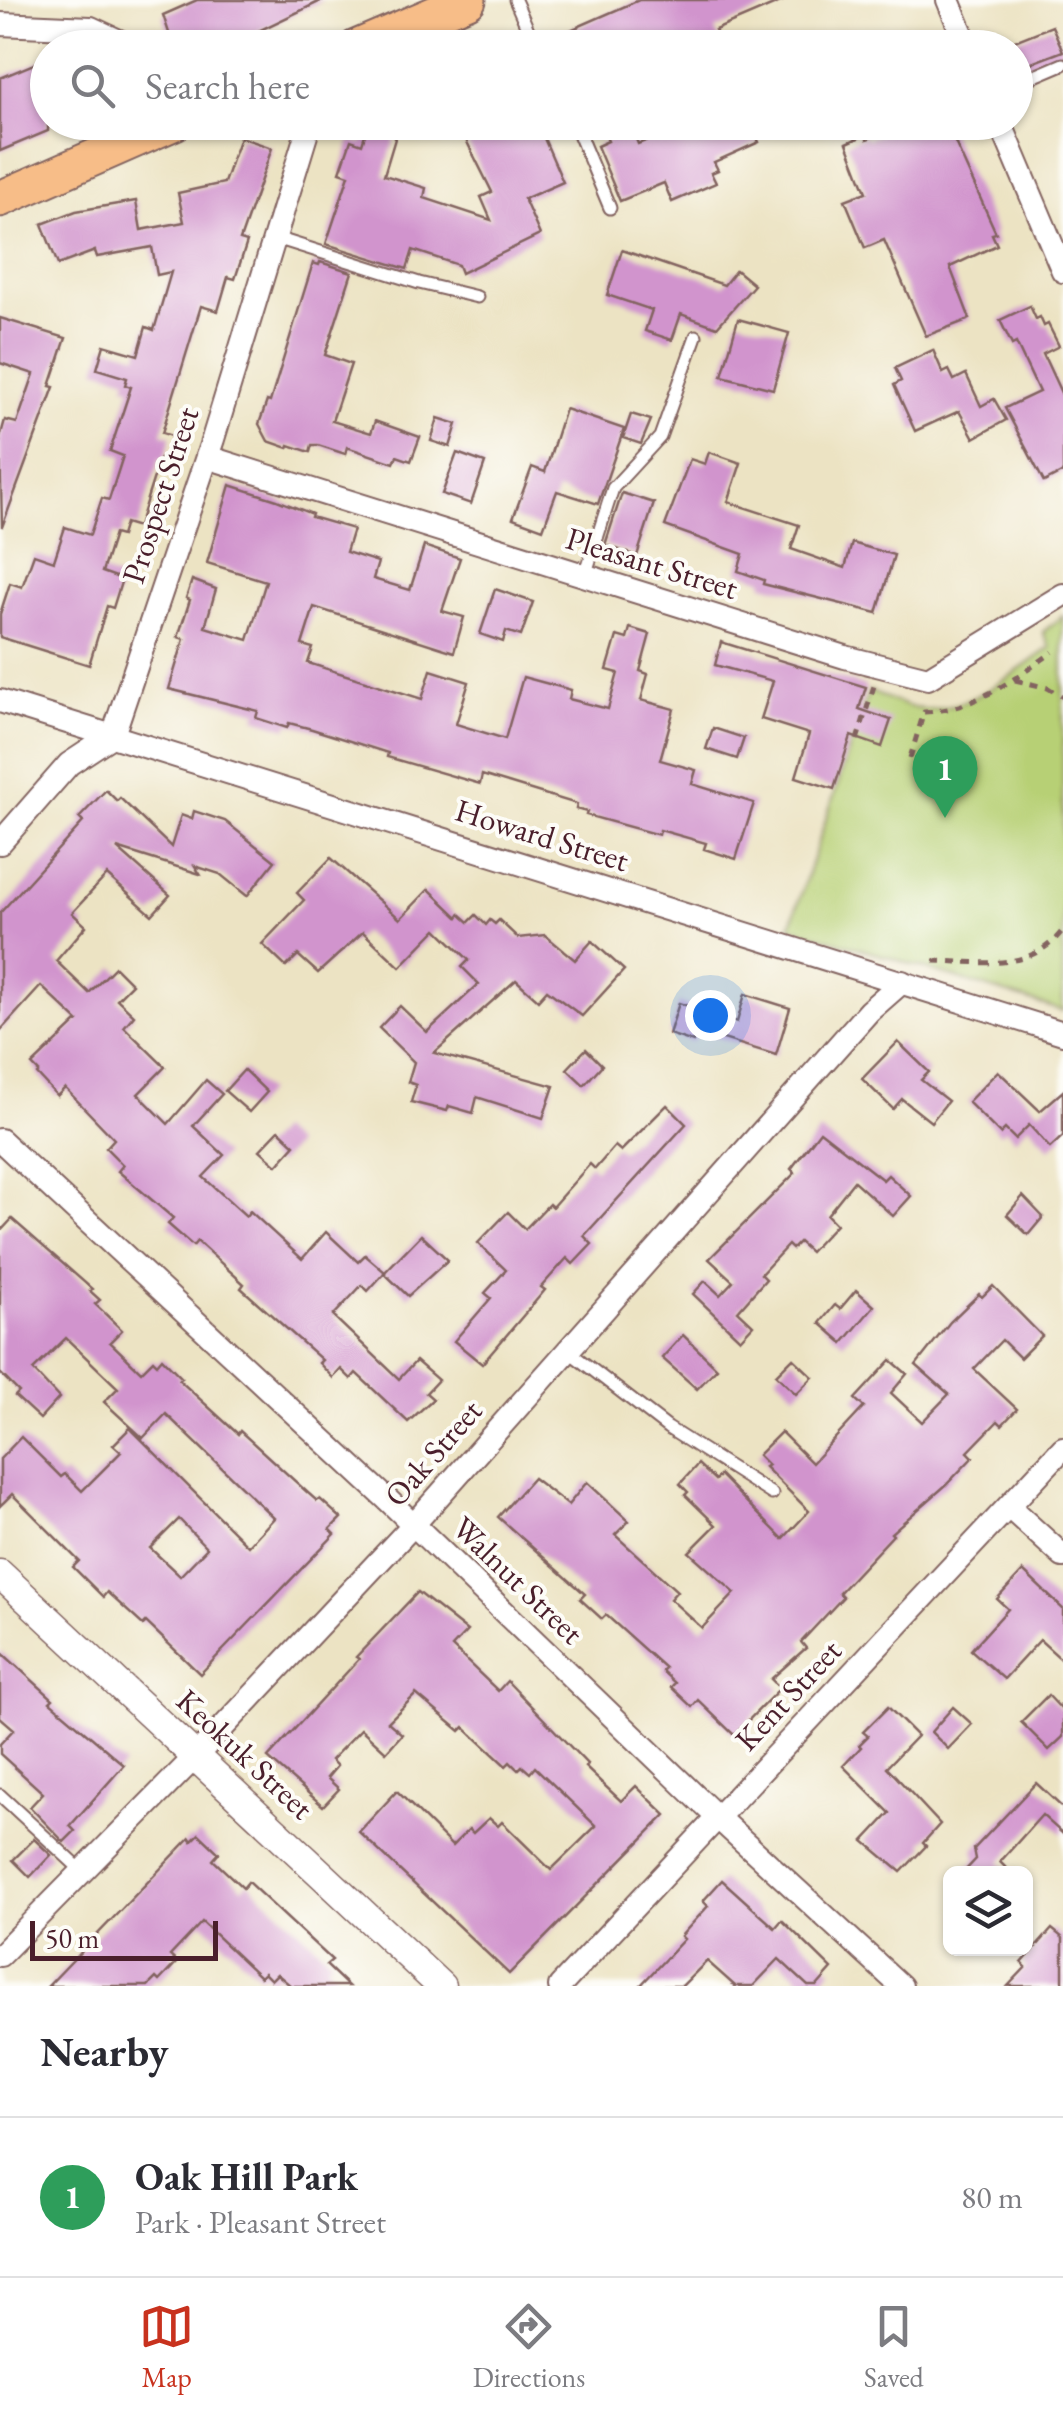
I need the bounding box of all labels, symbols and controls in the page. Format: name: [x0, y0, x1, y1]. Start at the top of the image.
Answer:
search box: [30, 30, 1033, 140]
icon: search: [65, 58, 120, 113]
text: Search here: [145, 61, 310, 110]
street label: Prospect Street: [112, 401, 208, 589]
street label: Pleasant Street: [561, 517, 743, 609]
pin: 1: [912, 736, 978, 818]
street label: Howard Street: [450, 789, 634, 881]
your location: [685, 990, 736, 1041]
street label: Oak Street: [375, 1391, 491, 1515]
street label: Walnut Street: [443, 1507, 593, 1653]
street label: Kent Street: [726, 1630, 850, 1760]
street label: Keokuk Street: [167, 1680, 323, 1828]
map controls: [943, 1866, 1033, 1956]
button: layers: [943, 1866, 1033, 1956]
scale bar: [30, 1916, 218, 1960]
text: 50 m: [45, 1920, 99, 1956]
text: Nearby: [40, 2024, 169, 2079]
text: Oak Hill Park: [135, 2152, 358, 2201]
text: 1: [64, 2176, 81, 2218]
text: 80 m: [961, 2176, 1023, 2218]
text: Park · Pleasant Street: [135, 2201, 386, 2243]
tab: Map: [139, 2299, 194, 2395]
tab: Directions: [473, 2299, 585, 2395]
tab: Saved: [864, 2299, 924, 2395]

